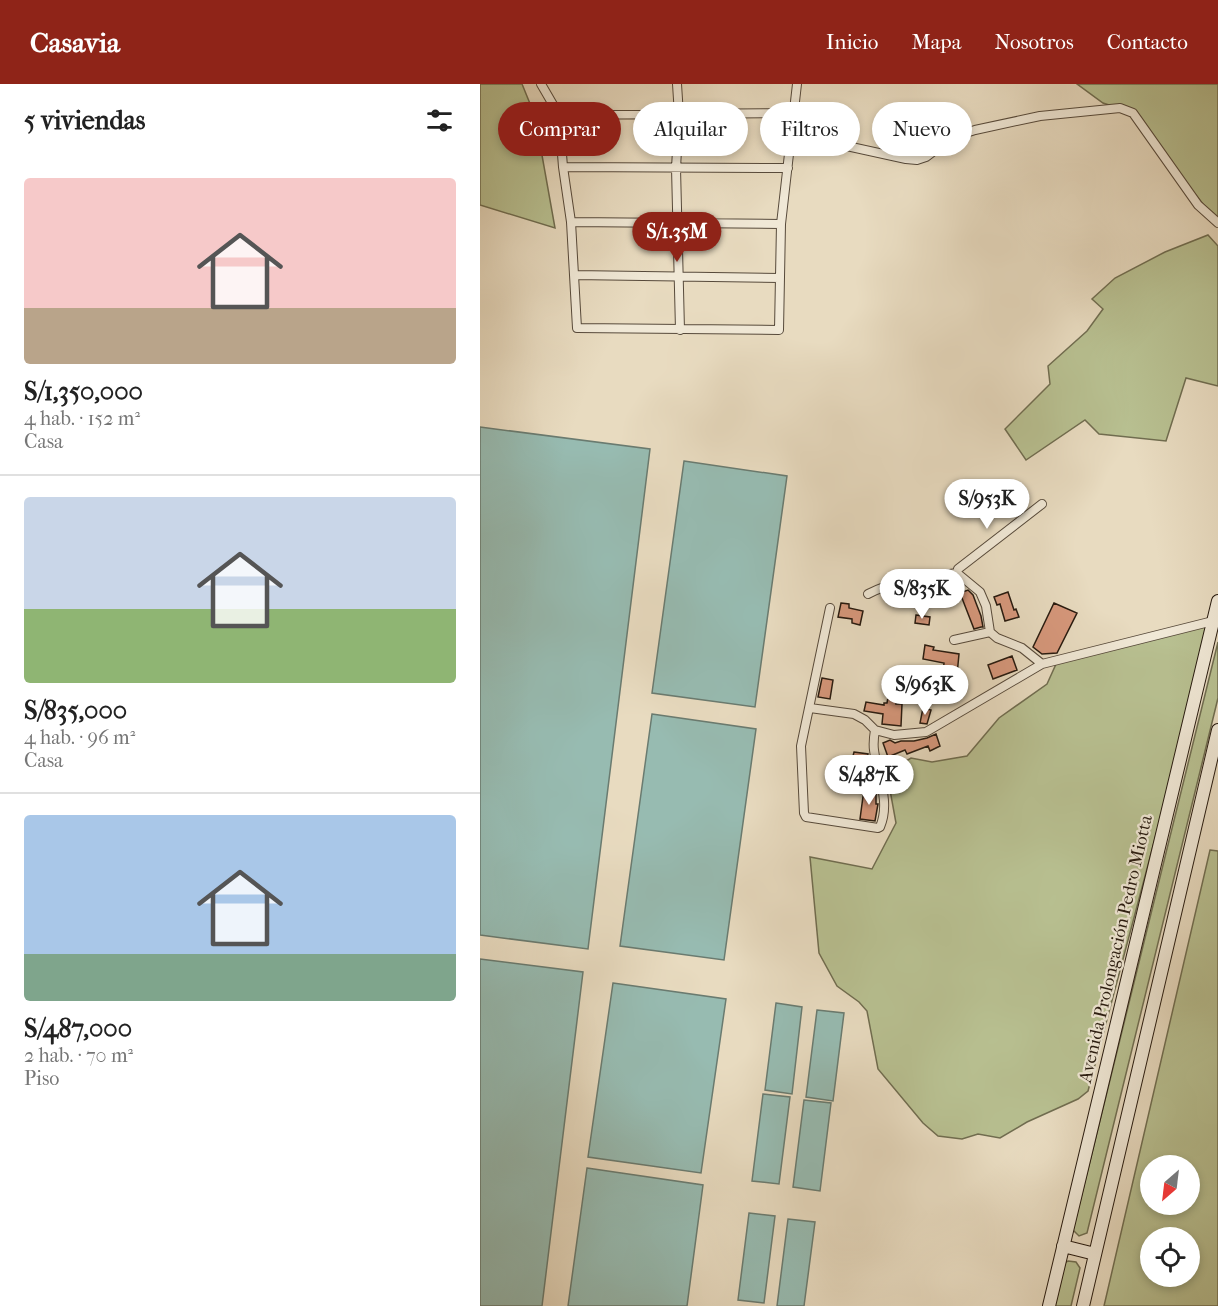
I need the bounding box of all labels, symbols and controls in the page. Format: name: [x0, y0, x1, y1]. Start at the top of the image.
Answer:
text: Casavia: [30, 26, 120, 59]
text: Inicio: [826, 30, 878, 54]
text: Mapa: [911, 30, 961, 54]
text: Nosotros: [994, 30, 1074, 54]
text: Contacto: [1107, 30, 1188, 54]
chip: Comprar: [498, 102, 621, 156]
chip: Alquilar: [633, 102, 748, 156]
chip: Filtros: [760, 102, 860, 156]
chip: Nuevo: [872, 102, 972, 156]
icon: filters: [423, 104, 456, 137]
text: 5 viviendas: [24, 105, 145, 136]
pin: S/1.35M: [622, 212, 732, 263]
icon: home: [186, 217, 294, 325]
text: S/1.35M: [646, 220, 708, 243]
text: S/1,350,000: [24, 376, 143, 407]
text: 4 hab. · 152 m²: [24, 407, 140, 430]
text: Casa: [24, 430, 63, 453]
pin: S/953K: [938, 479, 1036, 530]
text: S/953K: [958, 487, 1016, 510]
icon: home: [186, 536, 294, 644]
pin: S/835K: [873, 569, 971, 620]
text: S/835K: [894, 577, 950, 600]
pin: S/963K: [876, 665, 974, 716]
text: S/963K: [895, 673, 955, 696]
text: S/835,000: [24, 695, 127, 726]
text: 4 hab. · 96 m²: [24, 726, 135, 749]
text: Casa: [24, 749, 63, 772]
pin: S/487K: [820, 755, 918, 806]
text: S/487K: [839, 763, 899, 786]
street label: Avenida Prolongación Pedro Miotta: [1075, 812, 1157, 1086]
icon: home: [186, 854, 294, 962]
text: S/487,000: [24, 1013, 132, 1044]
text: 2 hab. · 70 m²: [24, 1044, 133, 1067]
text: Piso: [24, 1067, 60, 1090]
north arrow: [1140, 1155, 1200, 1215]
map controls: [1140, 1155, 1200, 1287]
button: locate: [1140, 1227, 1200, 1287]

